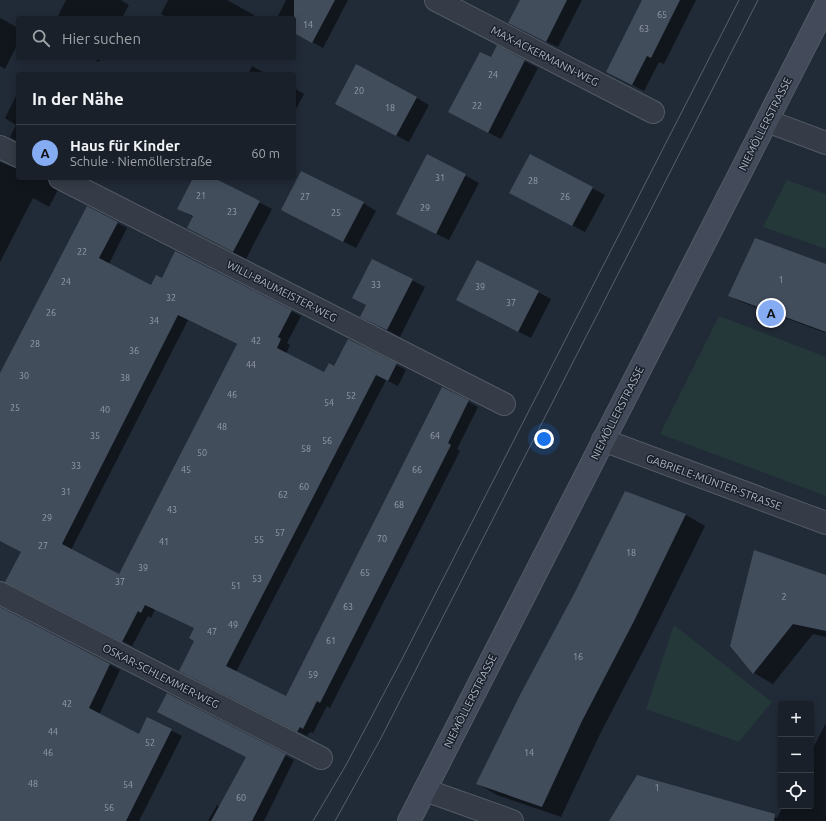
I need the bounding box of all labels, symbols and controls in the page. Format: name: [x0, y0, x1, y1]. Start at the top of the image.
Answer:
house number: 65: [657, 10, 667, 20]
search box: [16, 16, 296, 60]
house number: 14: [303, 20, 313, 30]
street label: MAX-ACKERMANN-WEG: [489, 24, 601, 88]
house number: 63: [639, 24, 649, 34]
icon: search: [30, 27, 52, 49]
text: Hier suchen: [62, 30, 141, 47]
house number: 24: [488, 70, 498, 80]
street label: NIEMÖLLERSTRASSE: [736, 75, 794, 173]
house number: 20: [354, 86, 364, 96]
text: In der Nähe: [32, 89, 124, 108]
house number: 22: [472, 101, 482, 111]
house number: 18: [385, 103, 395, 113]
text: Haus für Kinder: [70, 137, 180, 154]
text: A: [40, 146, 50, 160]
text: 60 m: [251, 146, 280, 160]
text: Schule · Niemöllerstraße: [70, 154, 212, 168]
house number: 31: [435, 173, 445, 183]
house number: 28: [528, 176, 538, 186]
house number: 21: [196, 191, 206, 201]
house number: 27: [300, 192, 310, 202]
house number: 26: [560, 192, 570, 202]
house number: 29: [420, 203, 430, 213]
house number: 23: [227, 207, 237, 217]
house number: 25: [331, 208, 341, 218]
house number: 22: [77, 247, 87, 257]
street label: WILLI-BAUMEISTER-WEG: [225, 258, 339, 324]
house number: 1: [778, 275, 784, 285]
house number: 24: [61, 277, 71, 287]
house number: 33: [371, 280, 381, 290]
house number: 39: [475, 282, 485, 292]
house number: 32: [166, 293, 176, 303]
house number: 37: [506, 298, 516, 308]
pin: A: [758, 298, 784, 328]
house number: 26: [46, 308, 56, 318]
house number: 34: [149, 316, 159, 326]
house number: 42: [251, 336, 261, 346]
house number: 28: [30, 339, 40, 349]
house number: 36: [129, 346, 139, 356]
house number: 44: [246, 360, 256, 370]
street label: NIEMÖLLERSTRASSE: [588, 364, 646, 462]
house number: 30: [19, 371, 29, 381]
house number: 38: [120, 373, 130, 383]
house number: 46: [227, 390, 237, 400]
house number: 52: [346, 391, 356, 401]
house number: 54: [324, 398, 334, 408]
house number: 25: [10, 403, 20, 413]
house number: 40: [100, 405, 110, 415]
house number: 48: [217, 422, 227, 432]
your location: [534, 429, 554, 449]
house number: 35: [90, 431, 100, 441]
house number: 64: [430, 431, 440, 441]
house number: 56: [322, 436, 332, 446]
house number: 58: [301, 444, 311, 454]
house number: 50: [197, 448, 207, 458]
street label: GABRIELE-MÜNTER-STRASSE: [645, 452, 783, 512]
house number: 33: [71, 461, 81, 471]
house number: 45: [181, 465, 191, 475]
house number: 66: [412, 465, 422, 475]
house number: 60: [299, 482, 309, 492]
house number: 31: [61, 487, 71, 497]
house number: 62: [278, 490, 288, 500]
house number: 68: [394, 500, 404, 510]
house number: 43: [167, 505, 177, 515]
house number: 29: [42, 513, 52, 523]
house number: 57: [275, 528, 285, 538]
house number: 70: [377, 534, 387, 544]
house number: 55: [254, 535, 264, 545]
house number: 41: [159, 537, 169, 547]
house number: 27: [38, 541, 48, 551]
house number: 18: [626, 548, 636, 558]
house number: 39: [138, 563, 148, 573]
house number: 65: [360, 568, 370, 578]
house number: 53: [252, 574, 262, 584]
house number: 37: [115, 577, 125, 587]
house number: 51: [231, 581, 241, 591]
house number: 2: [781, 592, 787, 602]
house number: 63: [343, 602, 353, 612]
house number: 49: [228, 620, 238, 630]
house number: 47: [207, 627, 217, 637]
house number: 61: [326, 636, 336, 646]
street label: OSKAR-SCHLEMMER-WEG: [101, 641, 221, 711]
street label: NIEMÖLLERSTRASSE: [441, 652, 499, 750]
house number: 16: [573, 652, 583, 662]
house number: 59: [308, 670, 318, 680]
house number: 42: [62, 699, 72, 709]
map controls: [778, 701, 814, 809]
button: +: [778, 701, 814, 737]
house number: 44: [48, 727, 58, 737]
button: −: [778, 737, 814, 773]
house number: 52: [145, 738, 155, 748]
house number: 46: [43, 748, 53, 758]
house number: 14: [524, 748, 534, 758]
button: locate: [778, 773, 814, 809]
house number: 48: [28, 779, 38, 789]
house number: 54: [123, 780, 133, 790]
house number: 1: [654, 783, 660, 793]
house number: 60: [236, 793, 246, 803]
house number: 56: [104, 803, 114, 813]

